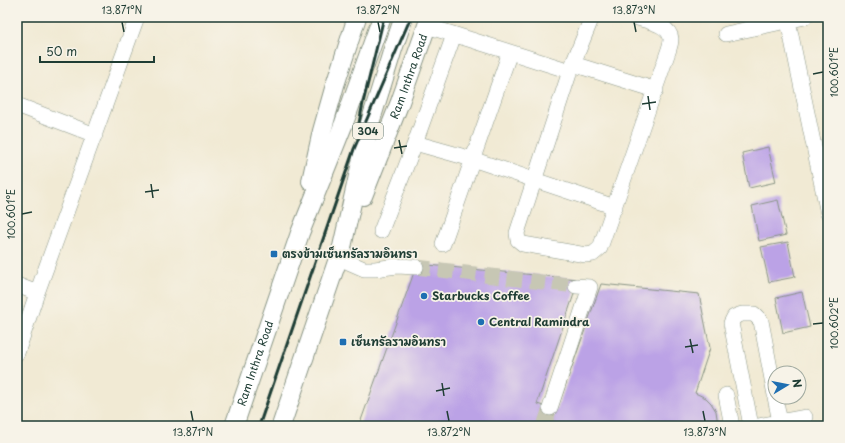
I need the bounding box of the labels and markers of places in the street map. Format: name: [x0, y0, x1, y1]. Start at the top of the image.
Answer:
place label: ตรงข้ามเซ็นทรัลรามอินทรา: [282, 245, 417, 262]
marker: ตรงข้ามเซ็นทรัลรามอินทรา: [269, 249, 279, 259]
place label: Starbucks Coffee: [432, 287, 531, 304]
marker: Starbucks Coffee: [419, 291, 429, 301]
place label: Central Ramindra: [489, 313, 590, 330]
marker: Central Ramindra: [476, 317, 486, 327]
place label: เซ็นทรัลรามอินทรา: [351, 333, 446, 350]
marker: เซ็นทรัลรามอินทรา: [338, 337, 348, 347]

